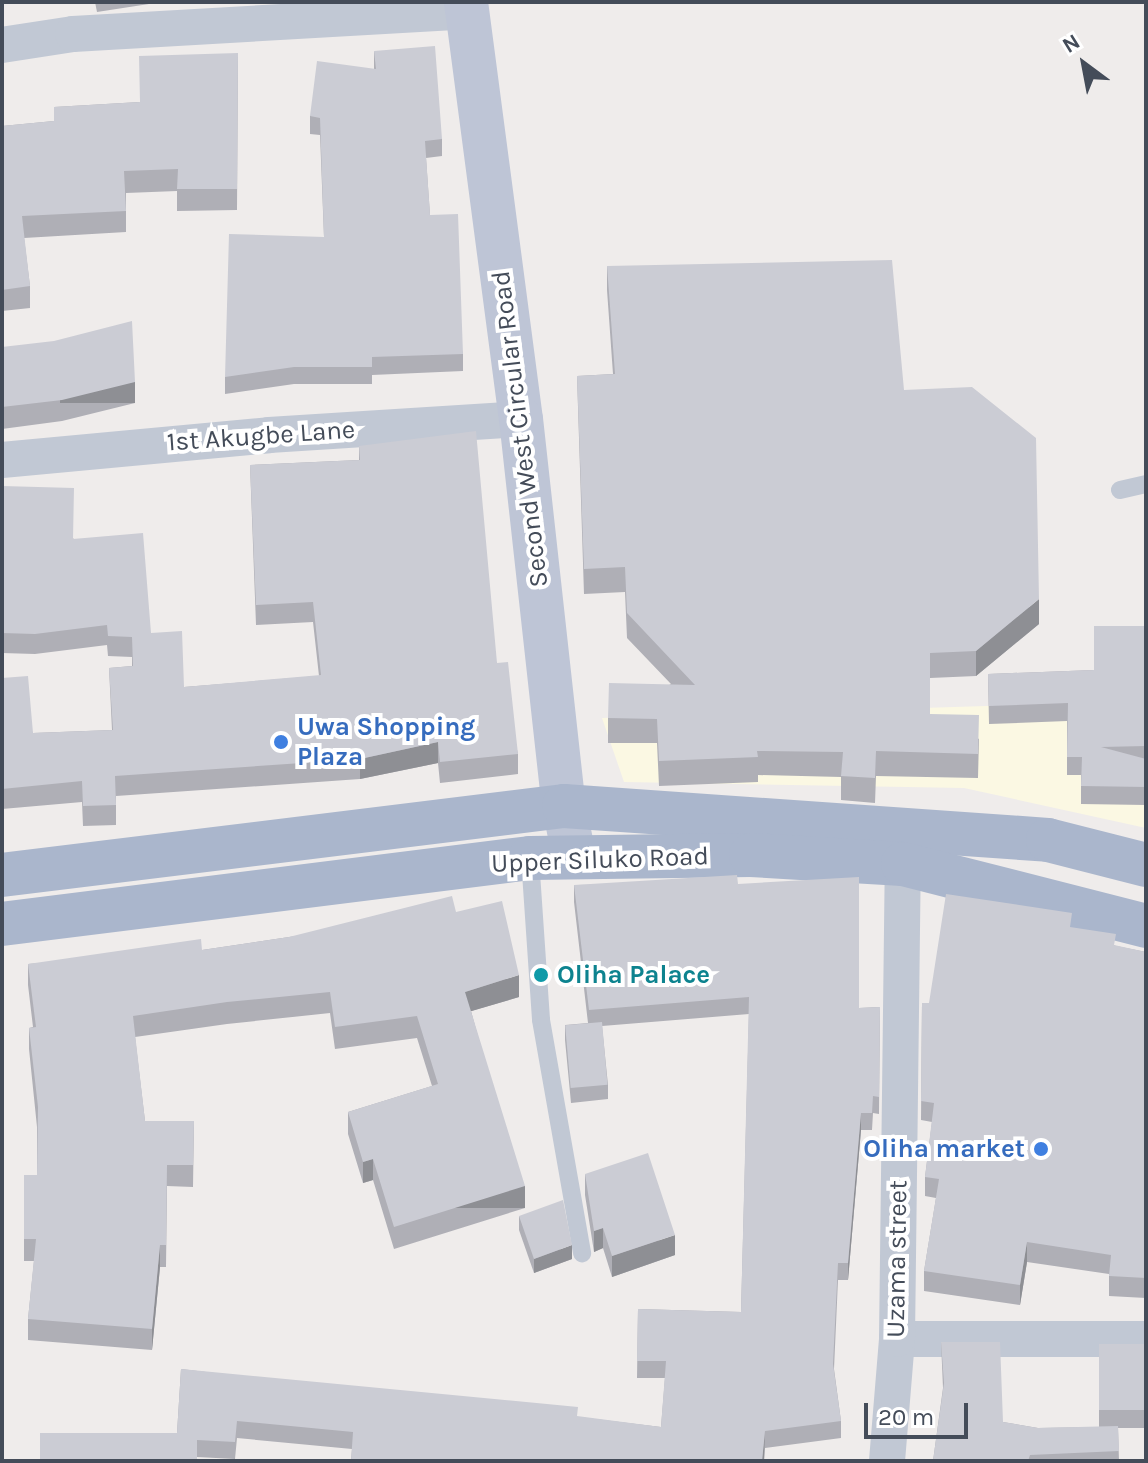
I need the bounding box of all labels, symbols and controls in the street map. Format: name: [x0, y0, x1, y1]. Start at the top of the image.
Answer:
north arrow: [1044, 24, 1124, 104]
text: N: [1058, 28, 1085, 59]
street label: Second West Circular Road: [485, 269, 555, 589]
street label: 1st Akugbe Lane: [166, 414, 356, 458]
place label: Uwa Shopping Plaza: [297, 711, 476, 772]
marker: Uwa Shopping Plaza: [272, 733, 290, 751]
street label: Upper Siluko Road: [491, 841, 709, 879]
place label: Oliha Palace: [557, 959, 710, 991]
marker: Oliha Palace: [532, 966, 550, 984]
place label: Oliha market: [863, 1133, 1025, 1165]
marker: Oliha market: [1032, 1140, 1050, 1158]
street label: Uzama street: [880, 1180, 914, 1338]
scale bar: [868, 1387, 972, 1437]
text: 20 m: [878, 1403, 934, 1431]

